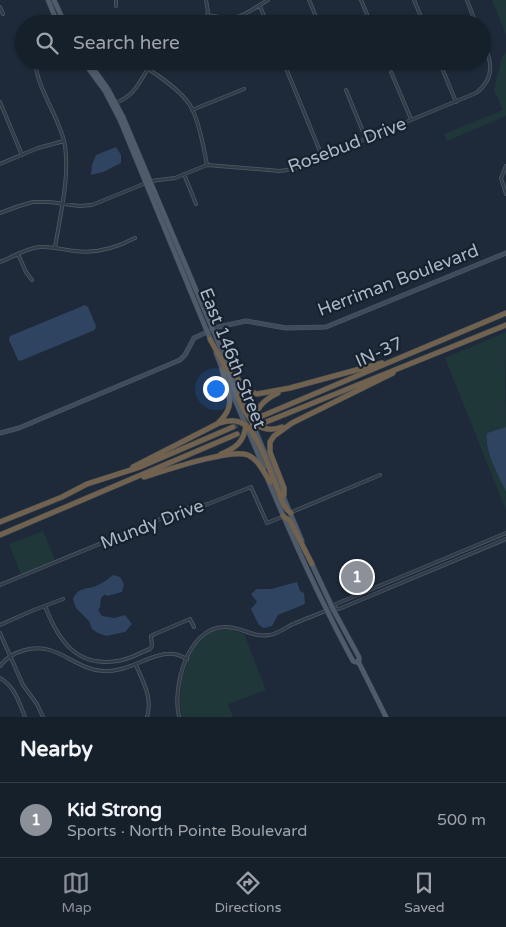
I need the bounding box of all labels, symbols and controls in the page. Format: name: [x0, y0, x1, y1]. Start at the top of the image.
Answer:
search box: [15, 15, 491, 70]
icon: search: [33, 29, 61, 57]
text: Search here: [73, 32, 180, 54]
street label: Rosebud Drive: [285, 112, 409, 178]
street label: Herriman Boulevard: [314, 239, 482, 321]
street label: East 146th Street: [195, 285, 271, 432]
street label: IN-37: [352, 332, 406, 372]
your location: [203, 376, 229, 402]
street label: Mundy Drive: [97, 494, 207, 554]
pin: 1: [341, 558, 373, 596]
text: Nearby: [20, 737, 93, 762]
text: Kid Strong: [67, 799, 162, 821]
text: 1: [31, 810, 41, 830]
text: 500 m: [437, 810, 486, 830]
text: Sports · North Pointe Boulevard: [67, 821, 307, 841]
tab: Map: [61, 869, 92, 916]
tab: Directions: [214, 869, 281, 916]
tab: Saved: [404, 869, 445, 916]

